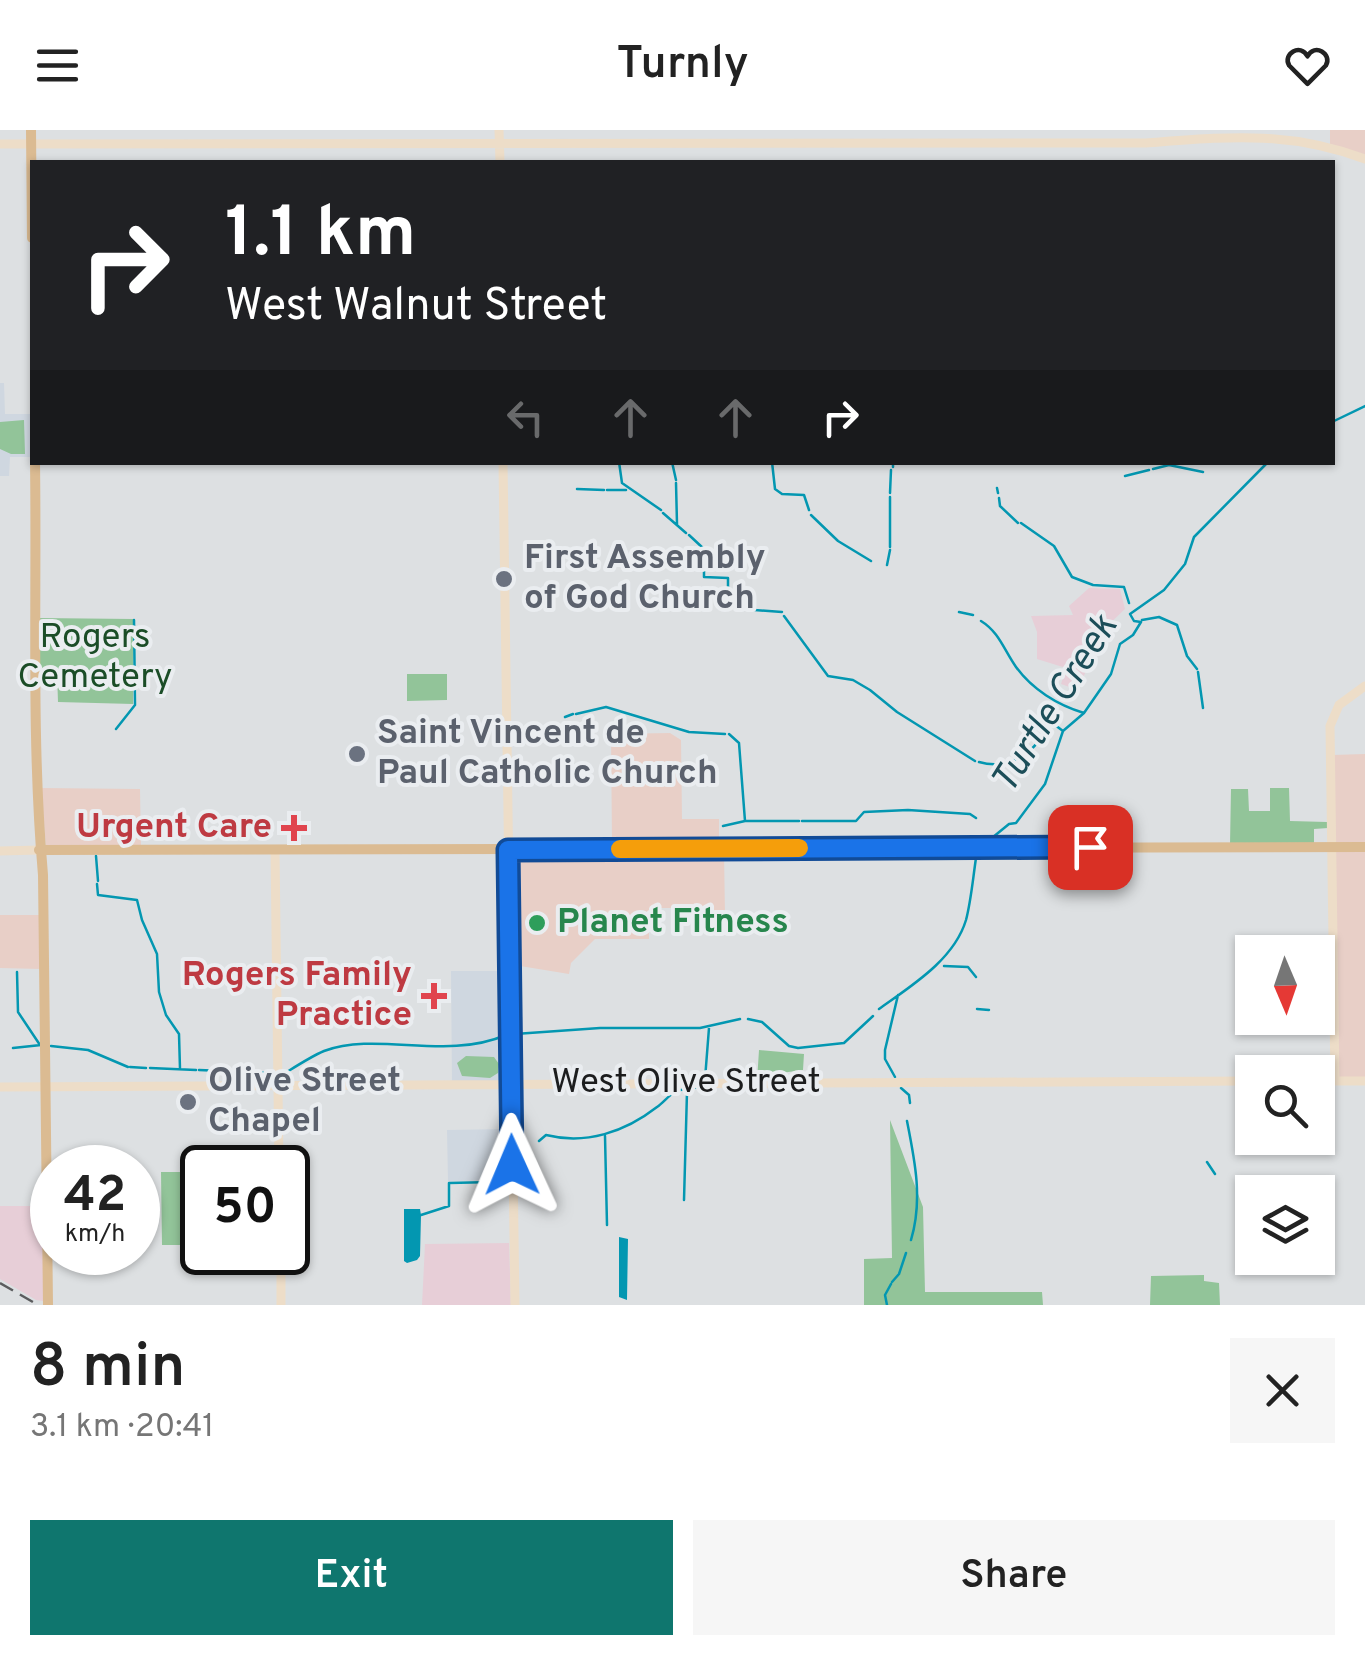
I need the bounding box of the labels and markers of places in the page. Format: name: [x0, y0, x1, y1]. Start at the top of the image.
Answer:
place label: First Assembly of God Church: [524, 537, 766, 621]
marker: First Assembly of God Church: [493, 568, 515, 590]
place label: Saint Vincent de Paul Catholic Church: [377, 712, 718, 796]
marker: Saint Vincent de Paul Catholic Church: [346, 743, 368, 765]
pin: [1048, 805, 1133, 890]
place label: Urgent Care: [76, 806, 272, 850]
marker: Urgent Care: [281, 815, 307, 841]
place label: Planet Fitness: [557, 901, 789, 945]
marker: Planet Fitness: [526, 912, 548, 934]
place label: Rogers Family Practice: [182, 954, 412, 1038]
marker: Rogers Family Practice: [421, 983, 447, 1009]
place label: Olive Street Chapel: [208, 1060, 401, 1144]
marker: Olive Street Chapel: [177, 1091, 199, 1113]

